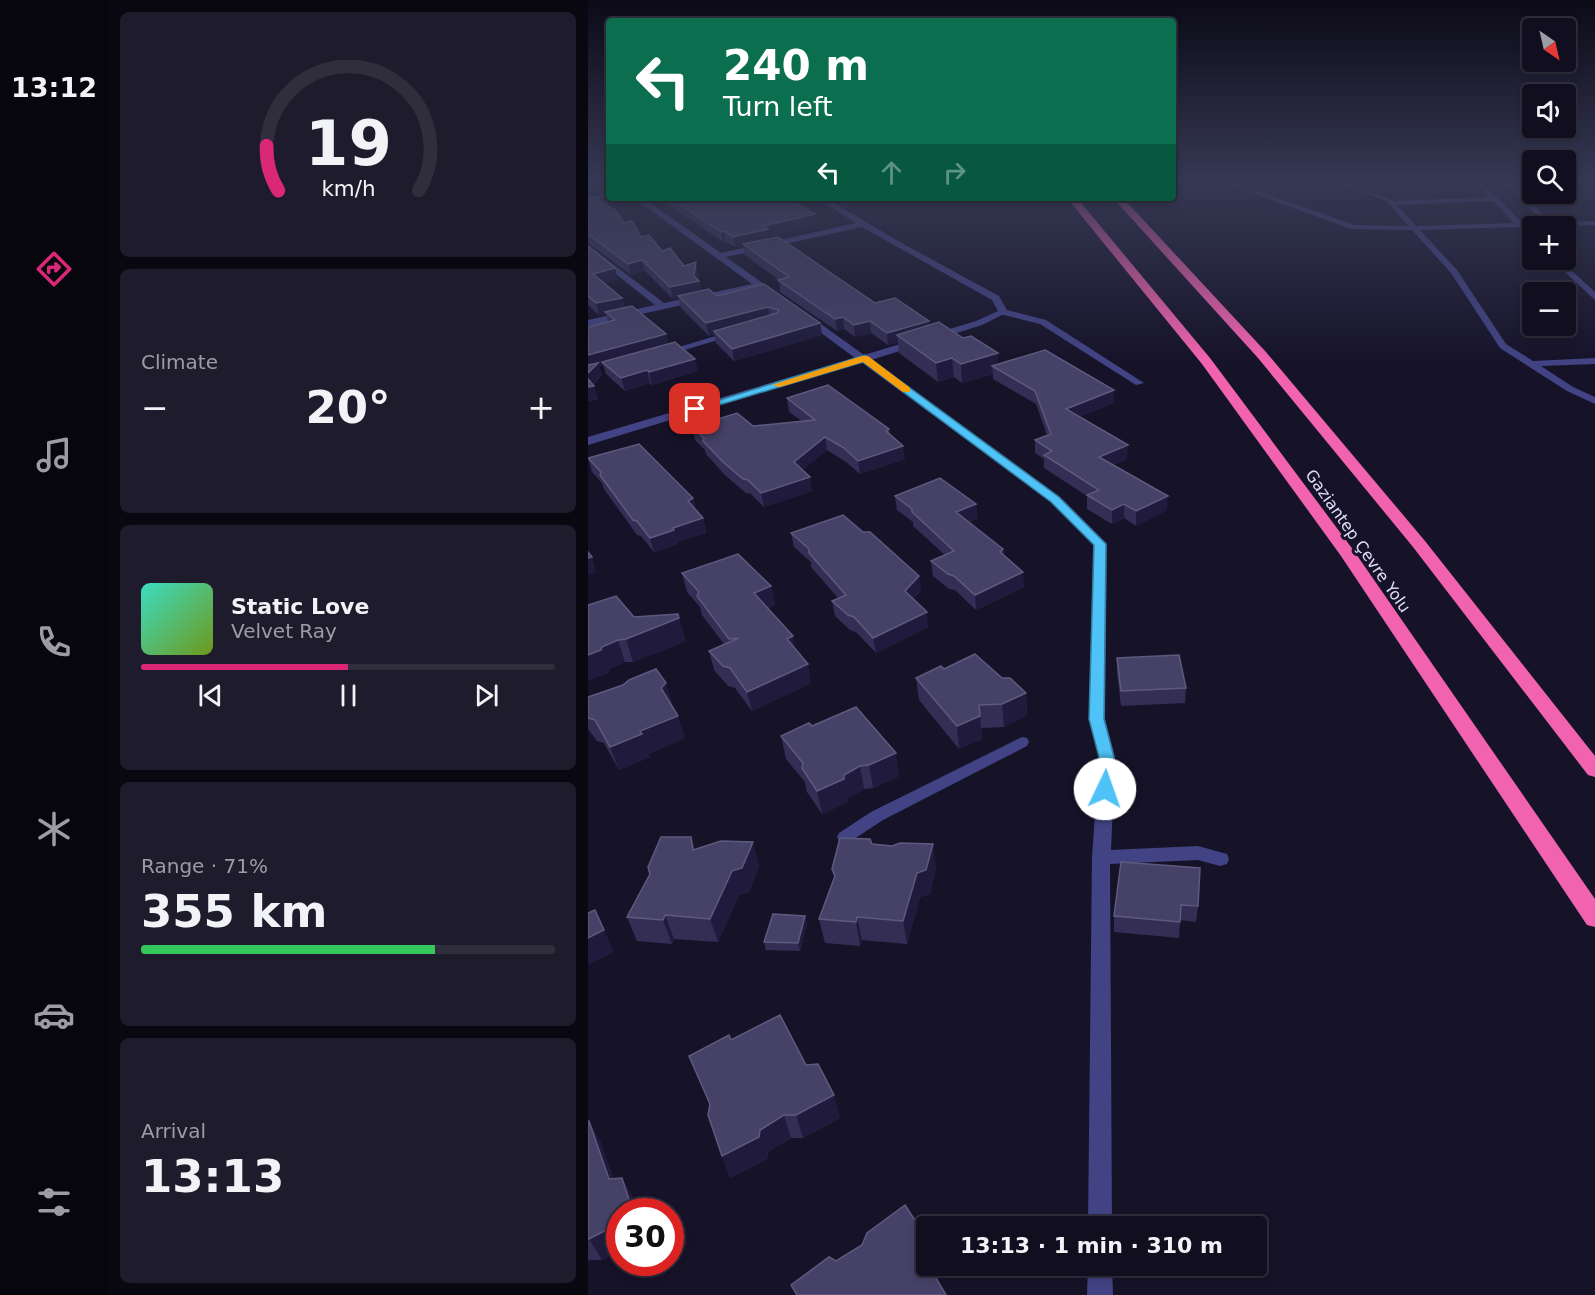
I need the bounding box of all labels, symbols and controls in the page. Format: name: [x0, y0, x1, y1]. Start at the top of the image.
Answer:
north arrow: [1522, 18, 1576, 72]
map controls: [1522, 18, 1576, 336]
text: 240 m: [723, 41, 869, 90]
icon: left: [624, 42, 702, 120]
text: 13:12: [11, 72, 97, 103]
button: sound: [1522, 84, 1576, 138]
text: Turn left: [723, 91, 833, 122]
text: 19: [305, 107, 391, 180]
button: search: [1522, 150, 1576, 204]
icon: left: [812, 156, 845, 189]
icon: ahead: [875, 156, 908, 189]
icon: right: [938, 156, 971, 189]
text: km/h: [321, 177, 375, 202]
button: +: [1522, 216, 1576, 270]
icon: directions: [33, 248, 75, 290]
button: −: [1522, 282, 1576, 336]
text: Climate: [141, 350, 218, 374]
text: 20°: [305, 381, 391, 434]
pin: [669, 383, 720, 434]
text: −: [141, 388, 169, 427]
text: +: [527, 388, 555, 427]
icon: arrive: [678, 392, 711, 425]
icon: music: [33, 434, 75, 476]
street label: Gaziantep Çevre Yolu: [1301, 466, 1415, 616]
text: Static Love: [231, 594, 369, 619]
text: Velvet Ray: [231, 619, 337, 643]
icon: phone: [33, 621, 75, 663]
icon: previous: [194, 679, 227, 712]
icon: pause: [332, 679, 365, 712]
icon: next: [470, 679, 503, 712]
position arrow: [1073, 757, 1137, 821]
icon: climate: [33, 808, 75, 850]
text: Range · 71%: [141, 854, 268, 878]
text: 355 km: [141, 885, 327, 938]
icon: car: [33, 994, 75, 1036]
text: Arrival: [141, 1119, 206, 1143]
text: 13:13: [141, 1150, 284, 1203]
icon: filters: [33, 1181, 75, 1223]
speed limit sign: 30: [606, 1198, 684, 1276]
text: 13:13 · 1 min · 310 m: [960, 1233, 1223, 1258]

